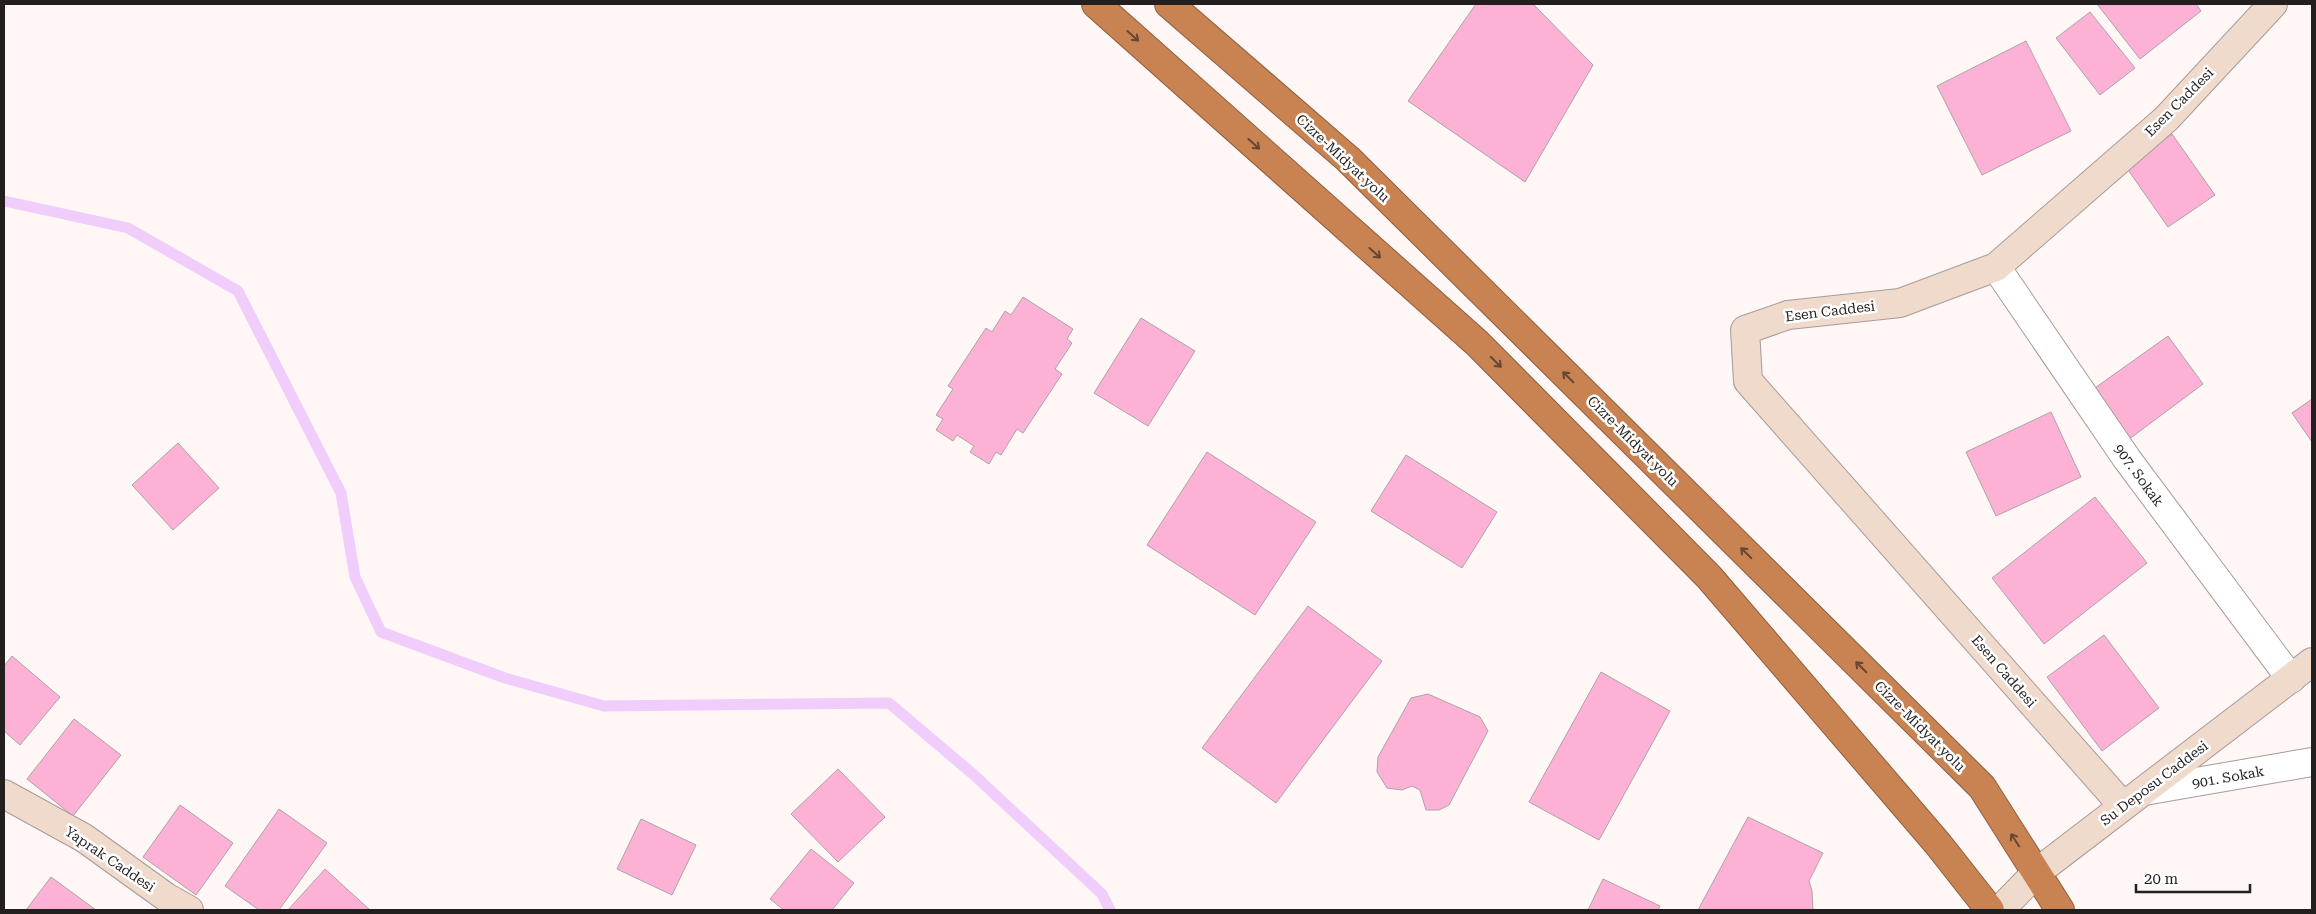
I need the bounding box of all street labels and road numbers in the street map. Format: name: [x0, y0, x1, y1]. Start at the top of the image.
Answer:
street label: Esen Caddesi: [2141, 64, 2217, 140]
street label: Cizre-Midyat yolu: [1293, 111, 1393, 205]
street label: Esen Caddesi: [1784, 297, 1876, 324]
street label: Cizre-Midyat yolu: [1584, 392, 1682, 490]
street label: 907. Sokak: [2111, 441, 2167, 509]
street label: Esen Caddesi: [1968, 632, 2040, 711]
street label: Cizre-Midyat yolu: [1871, 677, 1969, 775]
street label: Su Deposu Caddesi: [2097, 737, 2211, 829]
street label: 901. Sokak: [2191, 763, 2265, 791]
street label: Yaprak Caddesi: [62, 823, 158, 895]

